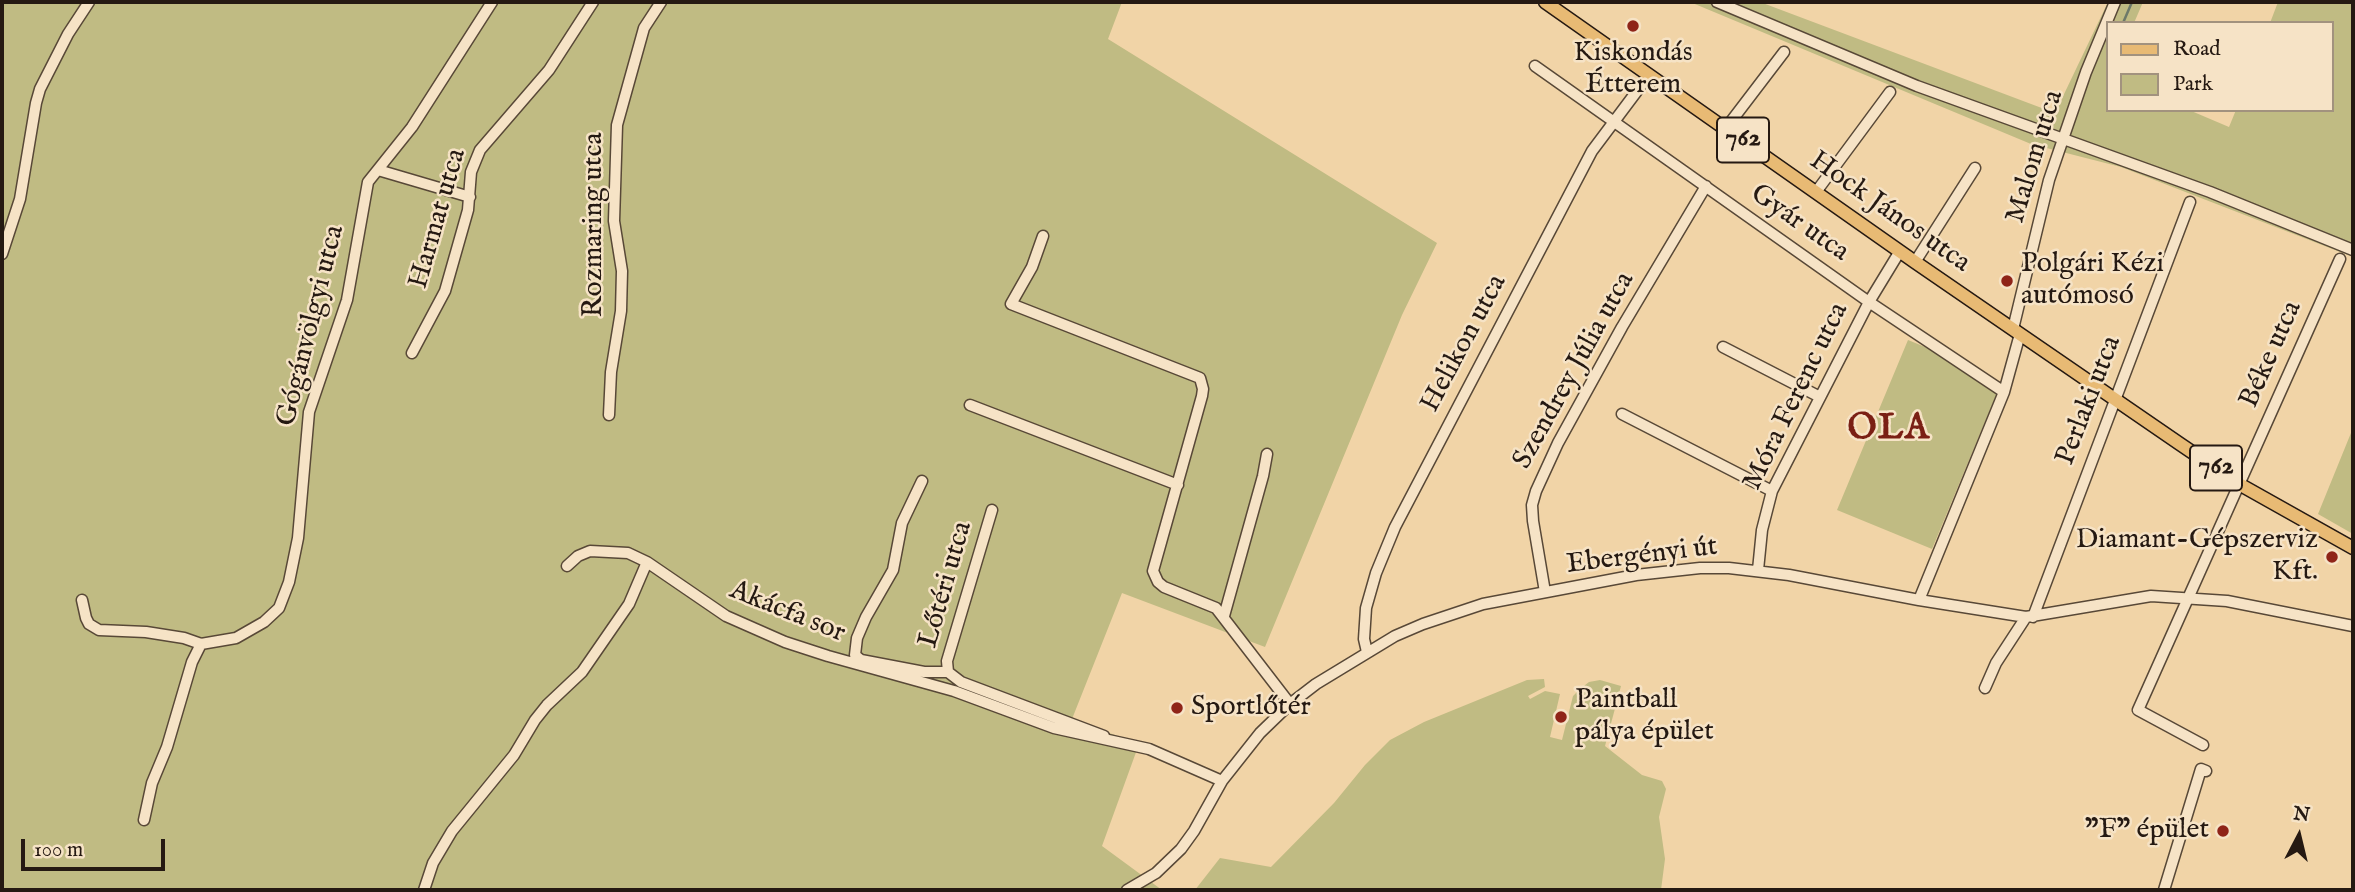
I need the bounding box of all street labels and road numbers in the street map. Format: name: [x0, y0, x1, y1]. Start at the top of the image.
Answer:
street label: Malom utca: [2000, 87, 2072, 227]
road number: 762: [1717, 118, 1769, 162]
street label: Rozmaring utca: [578, 132, 612, 318]
street label: Harmat utca: [403, 145, 475, 293]
street label: Hock János utca: [1802, 145, 1976, 281]
street label: Gyár utca: [1743, 178, 1855, 270]
street label: Gógánvölgyi utca: [271, 222, 353, 430]
street label: Szendrey Júlia utca: [1507, 267, 1643, 475]
street label: Helikon utca: [1415, 270, 1515, 418]
street label: Béke utca: [2234, 296, 2310, 414]
street label: Móra Ferenc utca: [1737, 298, 1857, 496]
street label: Perlaki utca: [2050, 332, 2130, 470]
road number: 762: [2190, 446, 2242, 490]
street label: Lőtéri utca: [913, 518, 981, 652]
street label: Ebergényi út: [1565, 531, 1719, 583]
street label: Akácfa sor: [724, 575, 850, 651]

